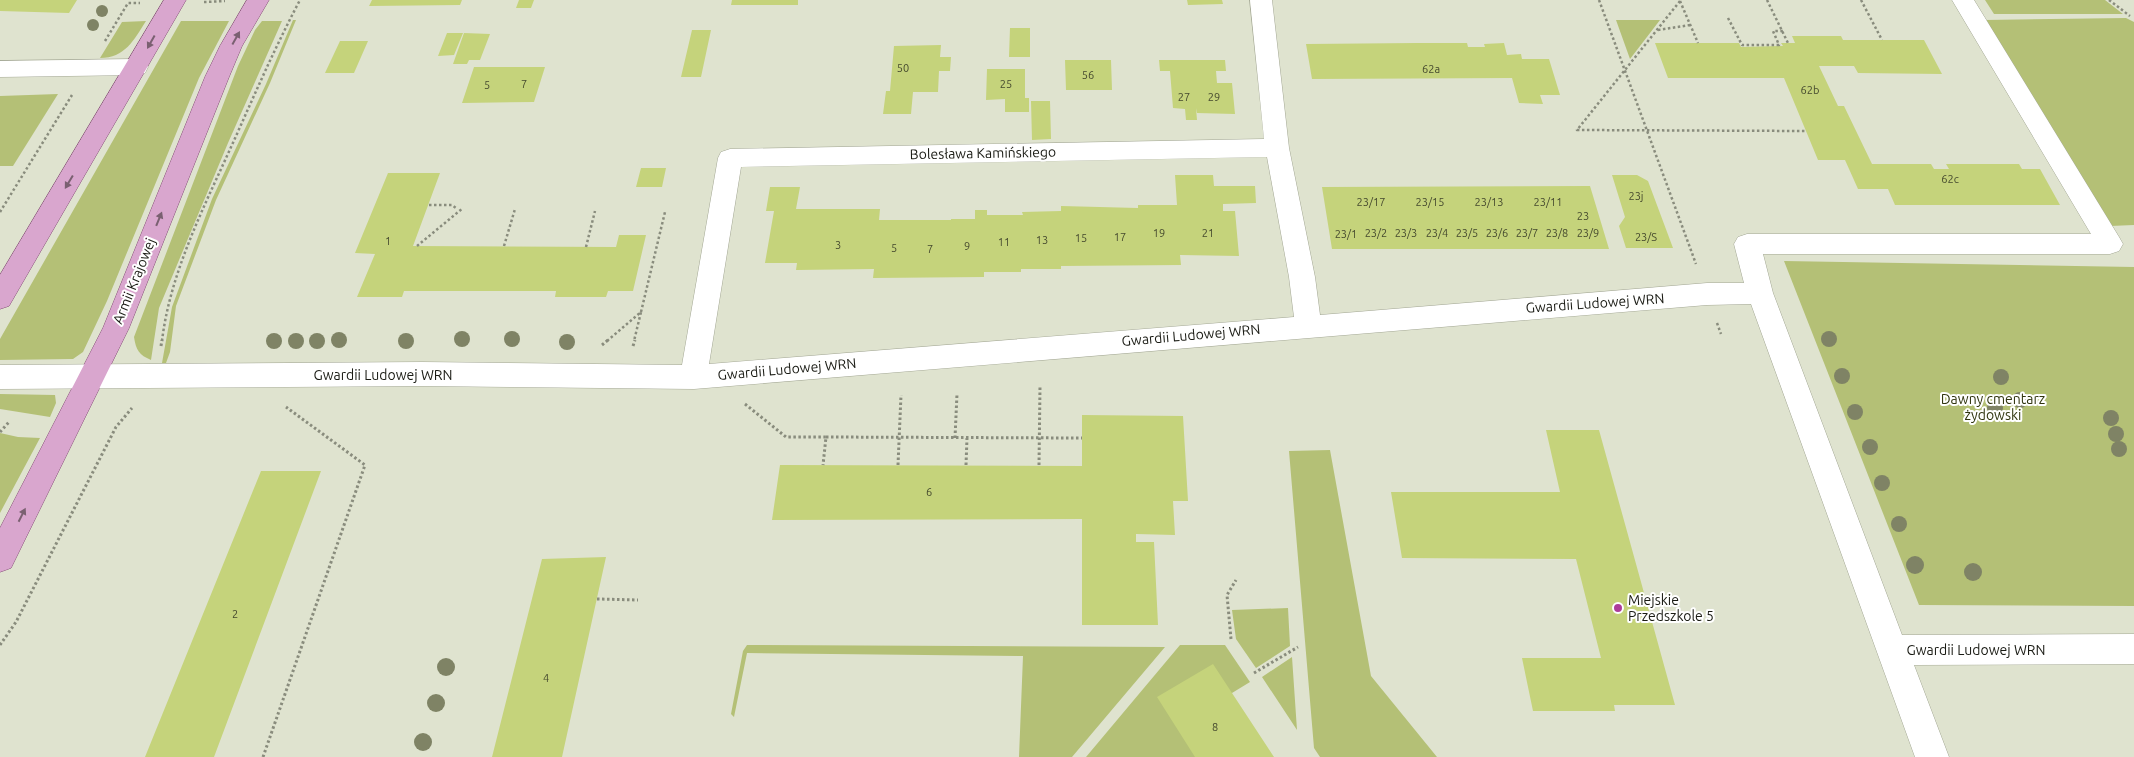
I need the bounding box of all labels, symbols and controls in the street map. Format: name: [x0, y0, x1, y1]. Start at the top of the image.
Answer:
one-way arrow: [232, 30, 240, 45]
one-way arrow: [146, 36, 155, 49]
house number: 50: [897, 62, 909, 74]
house number: 62a: [1422, 63, 1440, 75]
house number: 56: [1082, 69, 1094, 81]
house number: 7: [521, 78, 527, 90]
house number: 25: [1000, 78, 1012, 90]
house number: 5: [484, 79, 490, 91]
house number: 62b: [1801, 84, 1819, 96]
house number: 27: [1178, 91, 1190, 103]
house number: 29: [1208, 91, 1220, 103]
street label: Bolesława Kamińskiego: [910, 144, 1056, 162]
house number: 62c: [1941, 173, 1959, 185]
one-way arrow: [64, 176, 73, 189]
house number: 23j: [1628, 190, 1644, 202]
house number: 23/17: [1357, 196, 1385, 208]
house number: 23/15: [1416, 196, 1444, 208]
house number: 23/13: [1475, 196, 1503, 208]
house number: 23/11: [1534, 196, 1562, 208]
house number: 23: [1577, 210, 1589, 222]
one-way arrow: [156, 212, 164, 226]
house number: 19: [1153, 227, 1165, 239]
house number: 21: [1202, 227, 1214, 239]
house number: 23/2: [1365, 227, 1387, 239]
house number: 23/3: [1395, 227, 1417, 239]
house number: 23/4: [1426, 227, 1448, 239]
house number: 23/5: [1456, 227, 1478, 239]
house number: 23/6: [1486, 227, 1508, 239]
house number: 23/7: [1516, 227, 1538, 239]
house number: 23/8: [1546, 227, 1568, 239]
house number: 23/9: [1577, 227, 1599, 239]
house number: 23/1: [1335, 228, 1357, 240]
house number: 17: [1114, 231, 1126, 243]
house number: 23/S: [1635, 231, 1657, 243]
house number: 15: [1075, 232, 1087, 244]
house number: 13: [1036, 234, 1048, 246]
house number: 1: [385, 235, 391, 247]
street label: Armii Krajowej: [110, 236, 158, 326]
house number: 11: [998, 236, 1010, 248]
house number: 3: [835, 239, 841, 251]
house number: 9: [964, 240, 970, 252]
house number: 5: [891, 242, 897, 254]
house number: 7: [927, 243, 933, 255]
street label: Gwardii Ludowej WRN: [1525, 290, 1665, 316]
street label: Gwardii Ludowej WRN: [1121, 321, 1261, 349]
street label: Gwardii Ludowej WRN: [717, 355, 857, 383]
street label: Gwardii Ludowej WRN: [313, 367, 453, 383]
park label: Dawny cmentarz żydowski: [1941, 391, 2045, 423]
house number: 6: [926, 486, 932, 498]
one-way arrow: [18, 508, 26, 522]
place label: Miejskie Przedszkole 5: [1628, 592, 1714, 624]
marker: Miejskie Przedszkole 5: [1612, 602, 1624, 614]
house number: 2: [232, 608, 238, 620]
street label: Gwardii Ludowej WRN: [1906, 642, 2046, 658]
house number: 4: [543, 672, 549, 684]
house number: 8: [1212, 721, 1218, 733]

